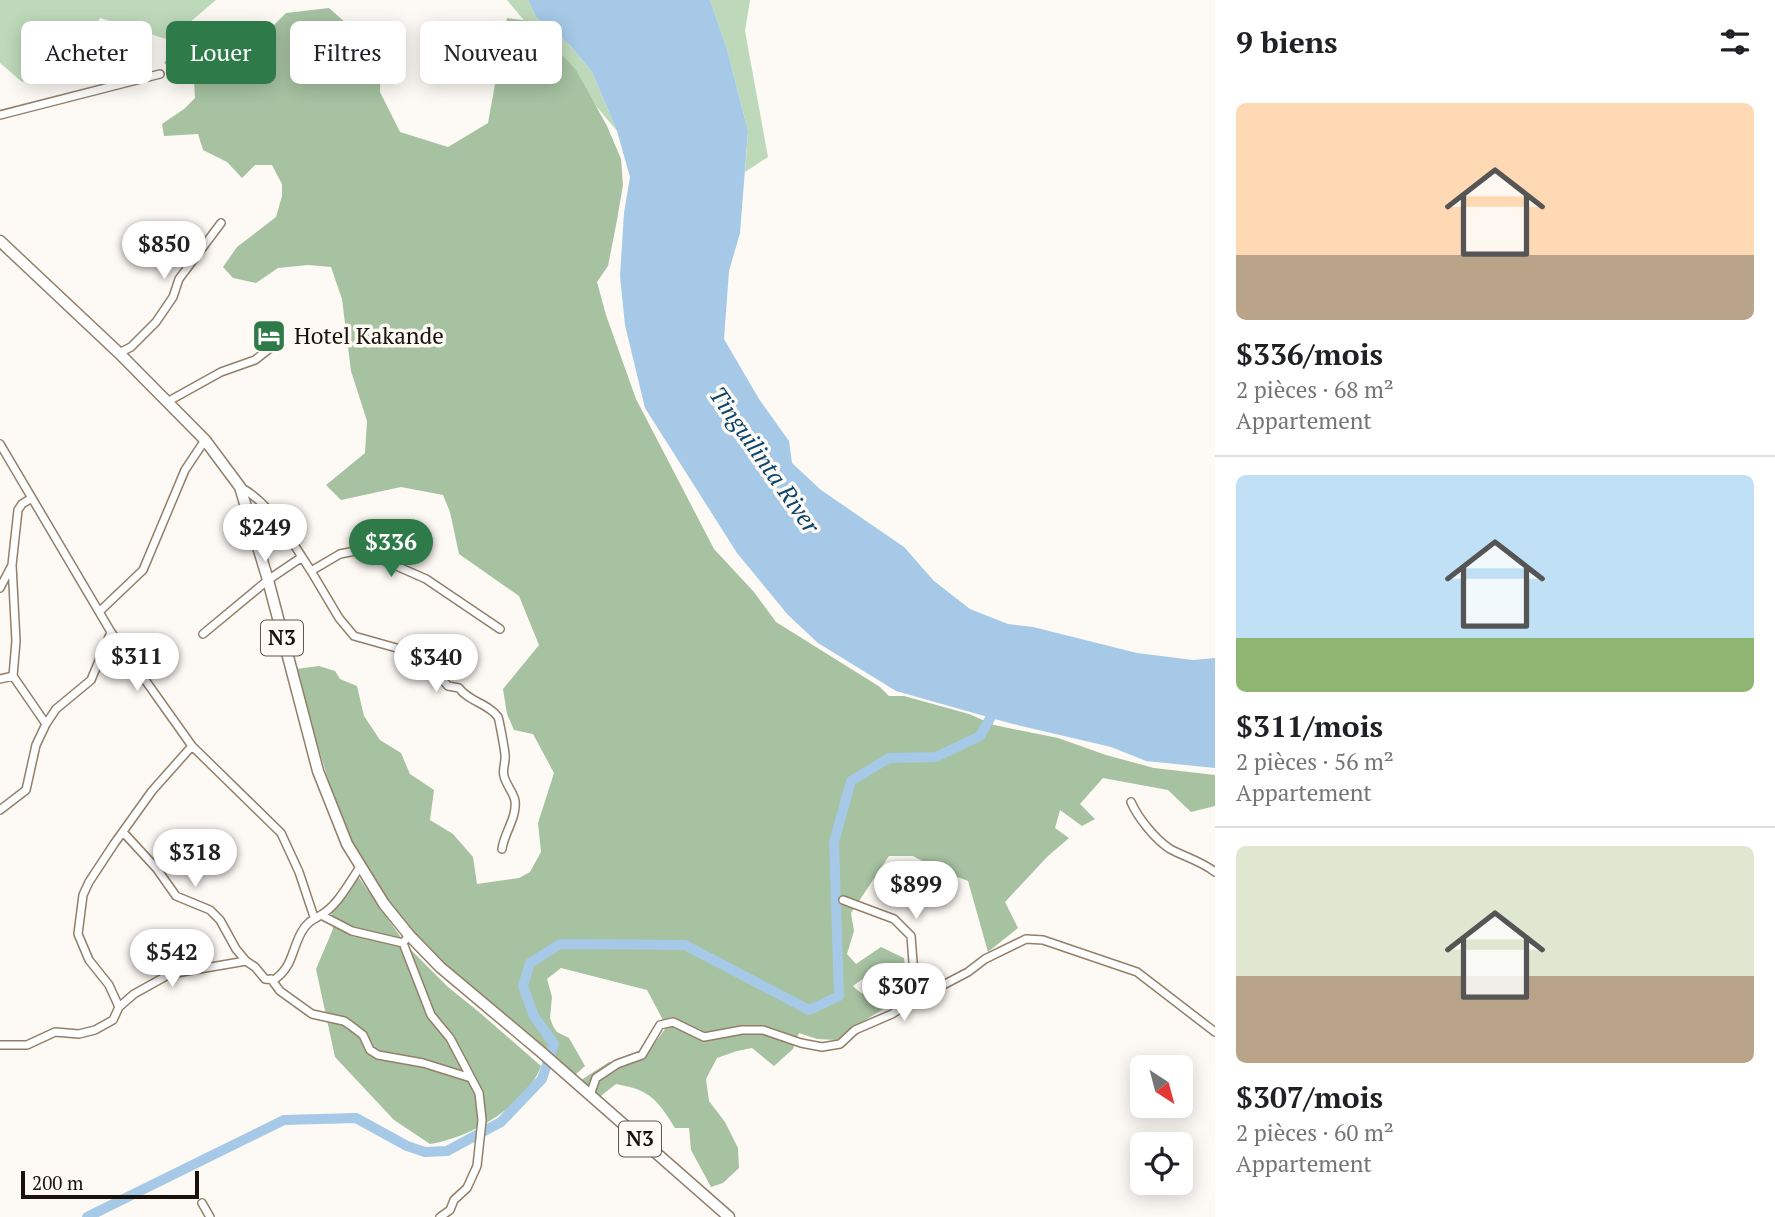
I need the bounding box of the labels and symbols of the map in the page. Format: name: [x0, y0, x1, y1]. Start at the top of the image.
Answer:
pin: $850: [123, 222, 205, 281]
hotel icon: Hotel Kakande: [250, 317, 288, 355]
place label: Hotel Kakande: [294, 320, 444, 351]
water label: Tinguilinta River: [702, 380, 828, 540]
pin: $249: [224, 504, 306, 564]
pin: $336: [350, 520, 432, 579]
road number: N3: [261, 620, 303, 656]
pin: $311: [96, 634, 178, 693]
pin: $340: [395, 634, 477, 694]
pin: $318: [154, 830, 236, 889]
pin: $899: [875, 862, 957, 921]
pin: $542: [131, 930, 213, 989]
pin: $307: [863, 964, 945, 1023]
north arrow: [1130, 1055, 1194, 1118]
road number: N3: [619, 1122, 661, 1156]
scale bar: [21, 1168, 200, 1200]

